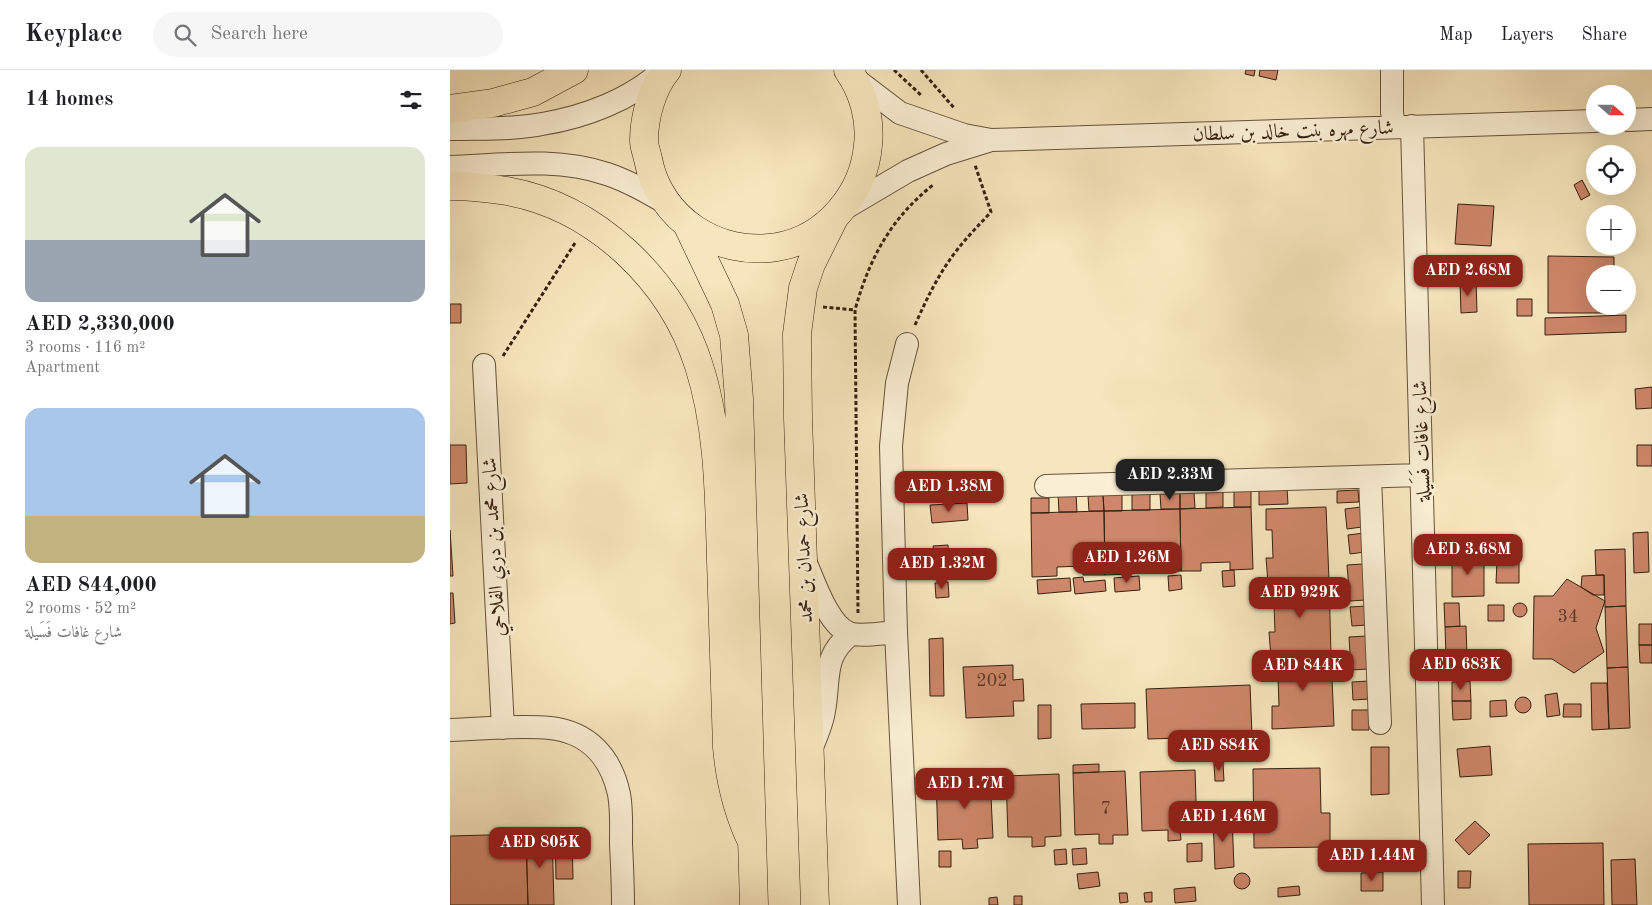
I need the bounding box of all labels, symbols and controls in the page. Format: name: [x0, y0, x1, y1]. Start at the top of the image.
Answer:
search box: [153, 12, 503, 57]
icon: search: [171, 21, 199, 49]
text: Keyplace: [25, 23, 123, 47]
text: Search here: [211, 25, 308, 44]
text: Map: [1439, 26, 1473, 44]
text: Layers: [1501, 26, 1553, 44]
text: Share: [1581, 26, 1627, 44]
north arrow: [1586, 85, 1636, 135]
map controls: [1586, 85, 1636, 315]
icon: filters: [397, 86, 425, 114]
text: 14 homes: [25, 89, 113, 110]
street label: شارع مهره بنت خالد بن سلطان: [1192, 118, 1394, 152]
button: locate: [1586, 145, 1636, 195]
icon: home: [180, 180, 270, 270]
button: +: [1586, 205, 1636, 255]
pin: AED 2.68M: [1411, 254, 1525, 297]
text: AED 2.68M: [1425, 263, 1511, 279]
button: −: [1586, 265, 1636, 315]
text: AED 2,330,000: [25, 314, 175, 335]
text: 3 rooms · 116 m²: [25, 340, 145, 356]
text: Apartment: [25, 360, 100, 376]
street label: شارع غافات فَسَيلة: [1405, 380, 1441, 503]
icon: home: [180, 441, 270, 531]
street label: شارع محمد بن دري الفلاحي: [480, 456, 516, 637]
pin: AED 2.33M: [1113, 458, 1227, 501]
text: AED 2.33M: [1127, 467, 1213, 483]
pin: AED 1.38M: [892, 470, 1006, 513]
text: AED 1.38M: [906, 479, 992, 495]
street label: شارع حمدان بن محمد: [793, 492, 823, 623]
pin: AED 3.68M: [1411, 534, 1525, 576]
pin: AED 1.26M: [1070, 542, 1184, 584]
text: AED 3.68M: [1425, 542, 1511, 558]
pin: AED 1.32M: [885, 548, 999, 590]
text: AED 1.26M: [1084, 550, 1170, 566]
text: AED 1.32M: [899, 556, 985, 572]
text: AED 844,000: [25, 575, 157, 596]
pin: AED 929K: [1248, 576, 1352, 619]
text: AED 929K: [1260, 585, 1340, 601]
text: 2 rooms · 52 m²: [25, 601, 136, 617]
house number: 34: [1558, 608, 1578, 626]
text: شارع غافات فَسَيلة: [25, 625, 122, 641]
pin: AED 683K: [1409, 648, 1513, 691]
pin: AED 844K: [1251, 650, 1355, 692]
text: AED 683K: [1421, 657, 1501, 673]
text: AED 844K: [1263, 658, 1343, 674]
house number: 202: [976, 672, 1008, 690]
pin: AED 884K: [1167, 730, 1271, 772]
text: AED 884K: [1179, 738, 1259, 754]
pin: AED 1.7M: [913, 768, 1017, 810]
text: AED 1.7M: [926, 776, 1004, 792]
house number: 7: [1101, 800, 1111, 818]
pin: AED 1.46M: [1166, 800, 1280, 843]
text: AED 1.46M: [1180, 809, 1266, 825]
pin: AED 805K: [488, 826, 592, 869]
text: AED 805K: [500, 835, 580, 851]
pin: AED 1.44M: [1315, 840, 1429, 882]
text: AED 1.44M: [1329, 848, 1415, 864]

